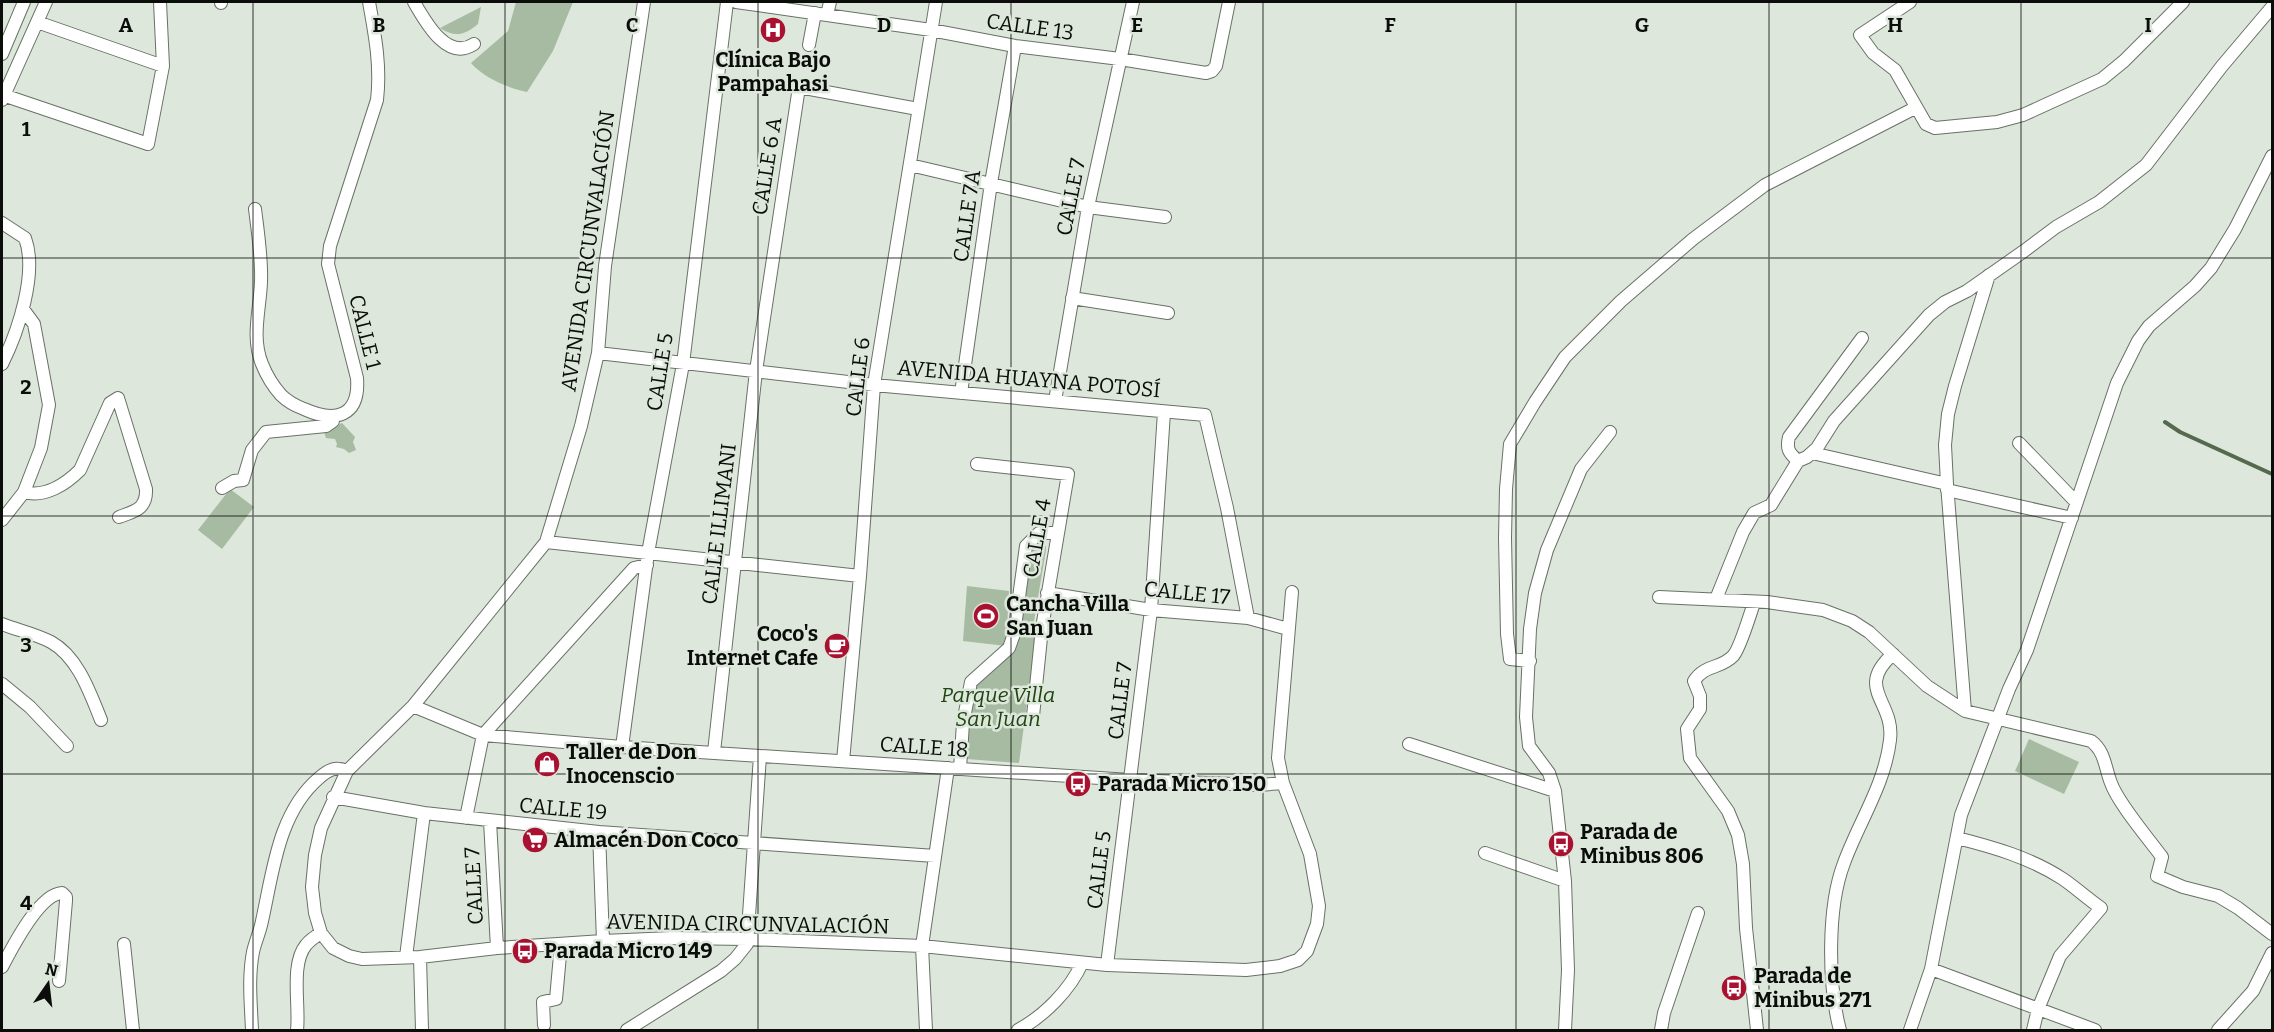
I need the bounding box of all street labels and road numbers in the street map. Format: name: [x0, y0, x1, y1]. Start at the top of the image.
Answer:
street label: CALLE 13: [985, 8, 1075, 46]
street label: AVENIDA CIRCUNVALACIÓN: [555, 109, 621, 393]
street label: CALLE 6 A: [746, 115, 788, 217]
street label: CALLE 7: [1051, 156, 1091, 238]
street label: CALLE 7A: [948, 168, 986, 264]
street label: CALLE 1: [343, 292, 387, 372]
street label: CALLE 5: [641, 331, 679, 413]
street label: CALLE 6: [840, 336, 876, 418]
street label: AVENIDA HUAYNA POTOSÍ: [896, 355, 1162, 403]
street label: CALLE ILLIMANI: [696, 442, 742, 606]
street label: CALLE 4: [1017, 496, 1057, 580]
street label: CALLE 17: [1143, 576, 1232, 610]
street label: CALLE 7: [1102, 660, 1138, 741]
street label: CALLE 18: [879, 731, 969, 763]
street label: CALLE 19: [518, 792, 608, 826]
street label: CALLE 5: [1081, 829, 1117, 911]
street label: CALLE 7: [459, 846, 489, 926]
street label: AVENIDA CIRCUNVALACIÓN: [606, 909, 890, 939]

